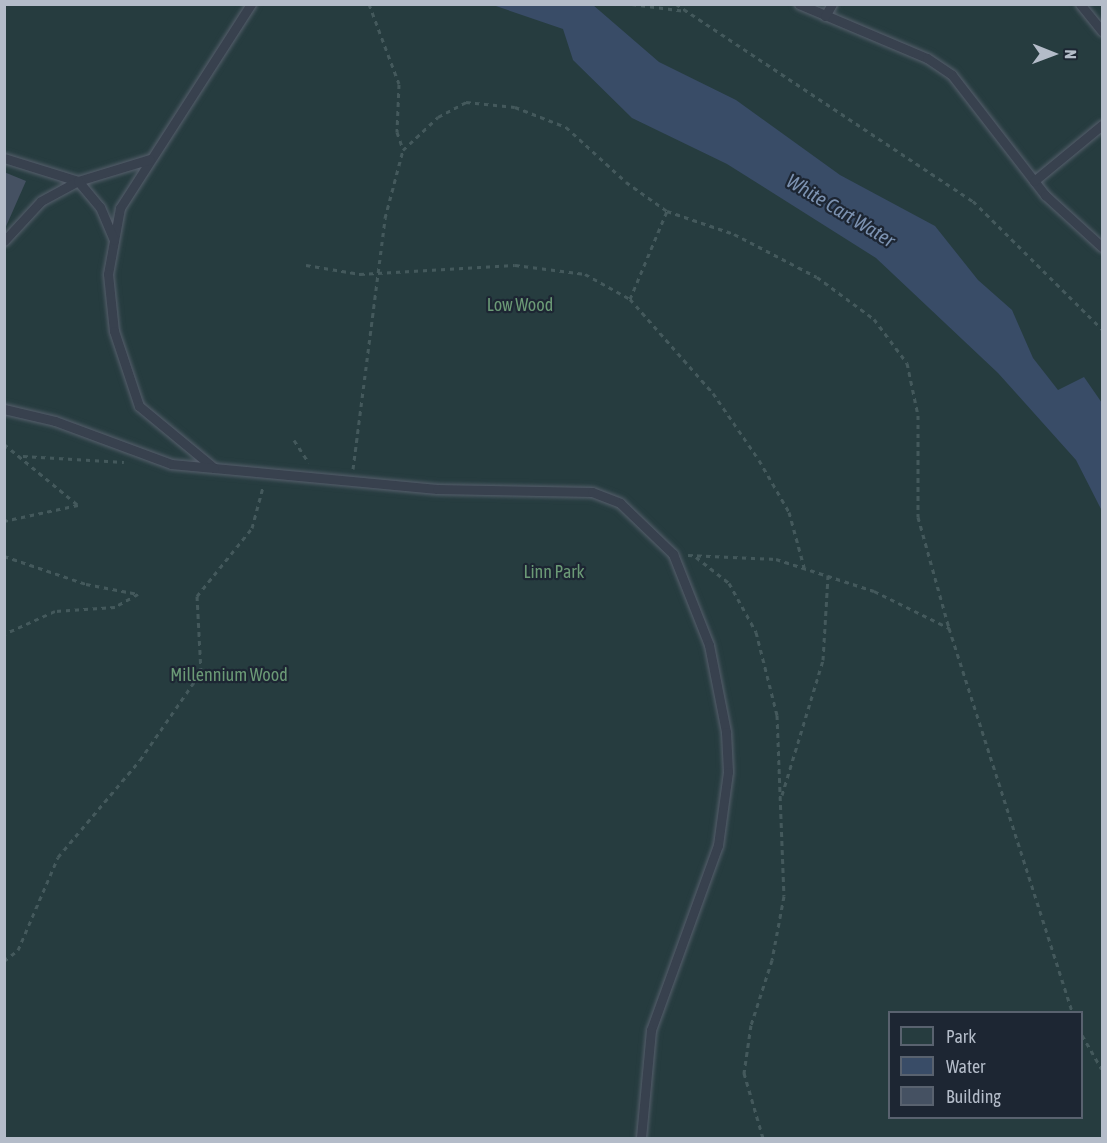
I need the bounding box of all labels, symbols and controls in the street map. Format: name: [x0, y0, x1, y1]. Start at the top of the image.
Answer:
north arrow: [1023, 24, 1083, 84]
text: N: [1062, 49, 1080, 59]
water label: White Cart Water: [782, 168, 900, 252]
park label: Low Wood: [487, 294, 553, 316]
park label: Linn Park: [523, 561, 585, 583]
park label: Millennium Wood: [170, 664, 288, 686]
legend: [888, 1011, 1083, 1119]
text: Park: [946, 1026, 976, 1047]
text: Water: [946, 1056, 985, 1077]
text: Building: [946, 1086, 1001, 1107]

